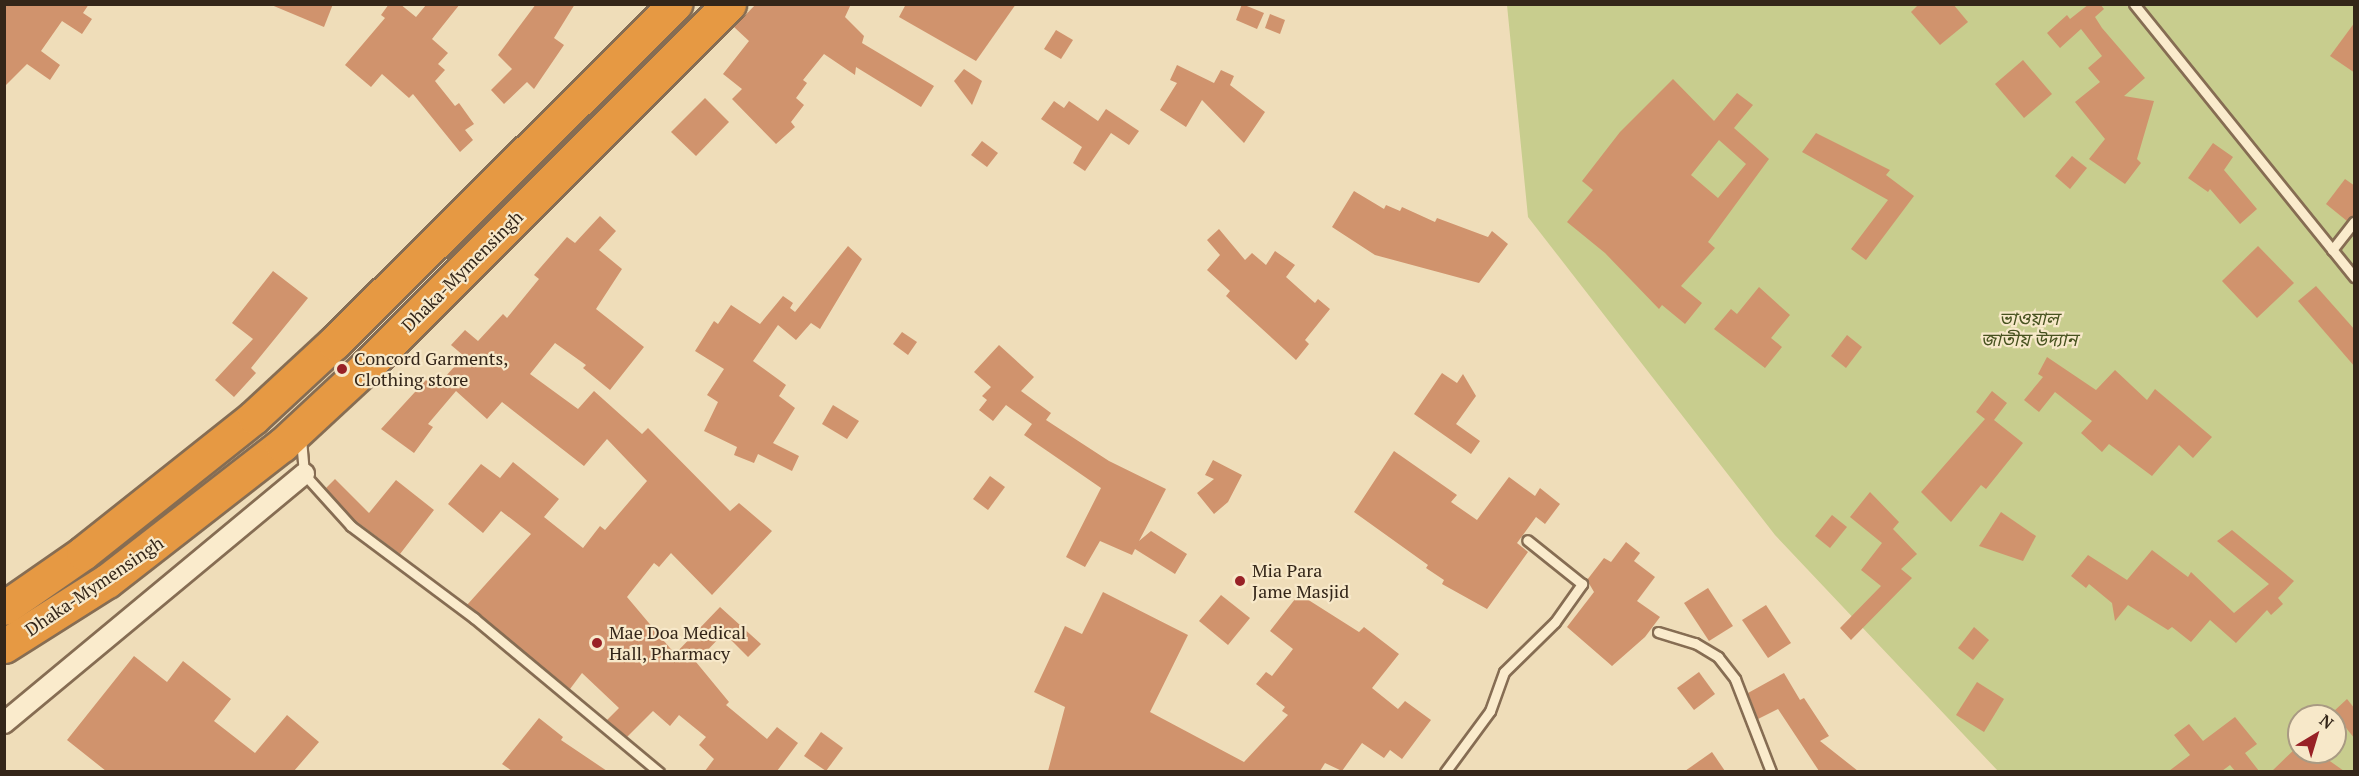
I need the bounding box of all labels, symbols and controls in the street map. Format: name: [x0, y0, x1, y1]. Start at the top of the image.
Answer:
street label: Dhaka-Mymensingh: [397, 206, 527, 336]
park label: ভাওয়াল জাতীয় উদ্যান: [1981, 308, 2077, 350]
place label: Concord Garments, Clothing store: [354, 348, 508, 391]
marker: Concord Garments, Clothing store: [335, 362, 349, 376]
street label: Dhaka-Mymensingh: [21, 532, 167, 640]
place label: Mia Para Jame Masjid: [1252, 560, 1349, 602]
marker: Mia Para Jame Masjid: [1233, 574, 1247, 588]
place label: Mae Doa Medical Hall, Pharmacy: [609, 622, 746, 664]
marker: Mae Doa Medical Hall, Pharmacy: [590, 636, 604, 650]
north arrow: [2287, 704, 2347, 764]
text: N: [2315, 709, 2338, 734]

